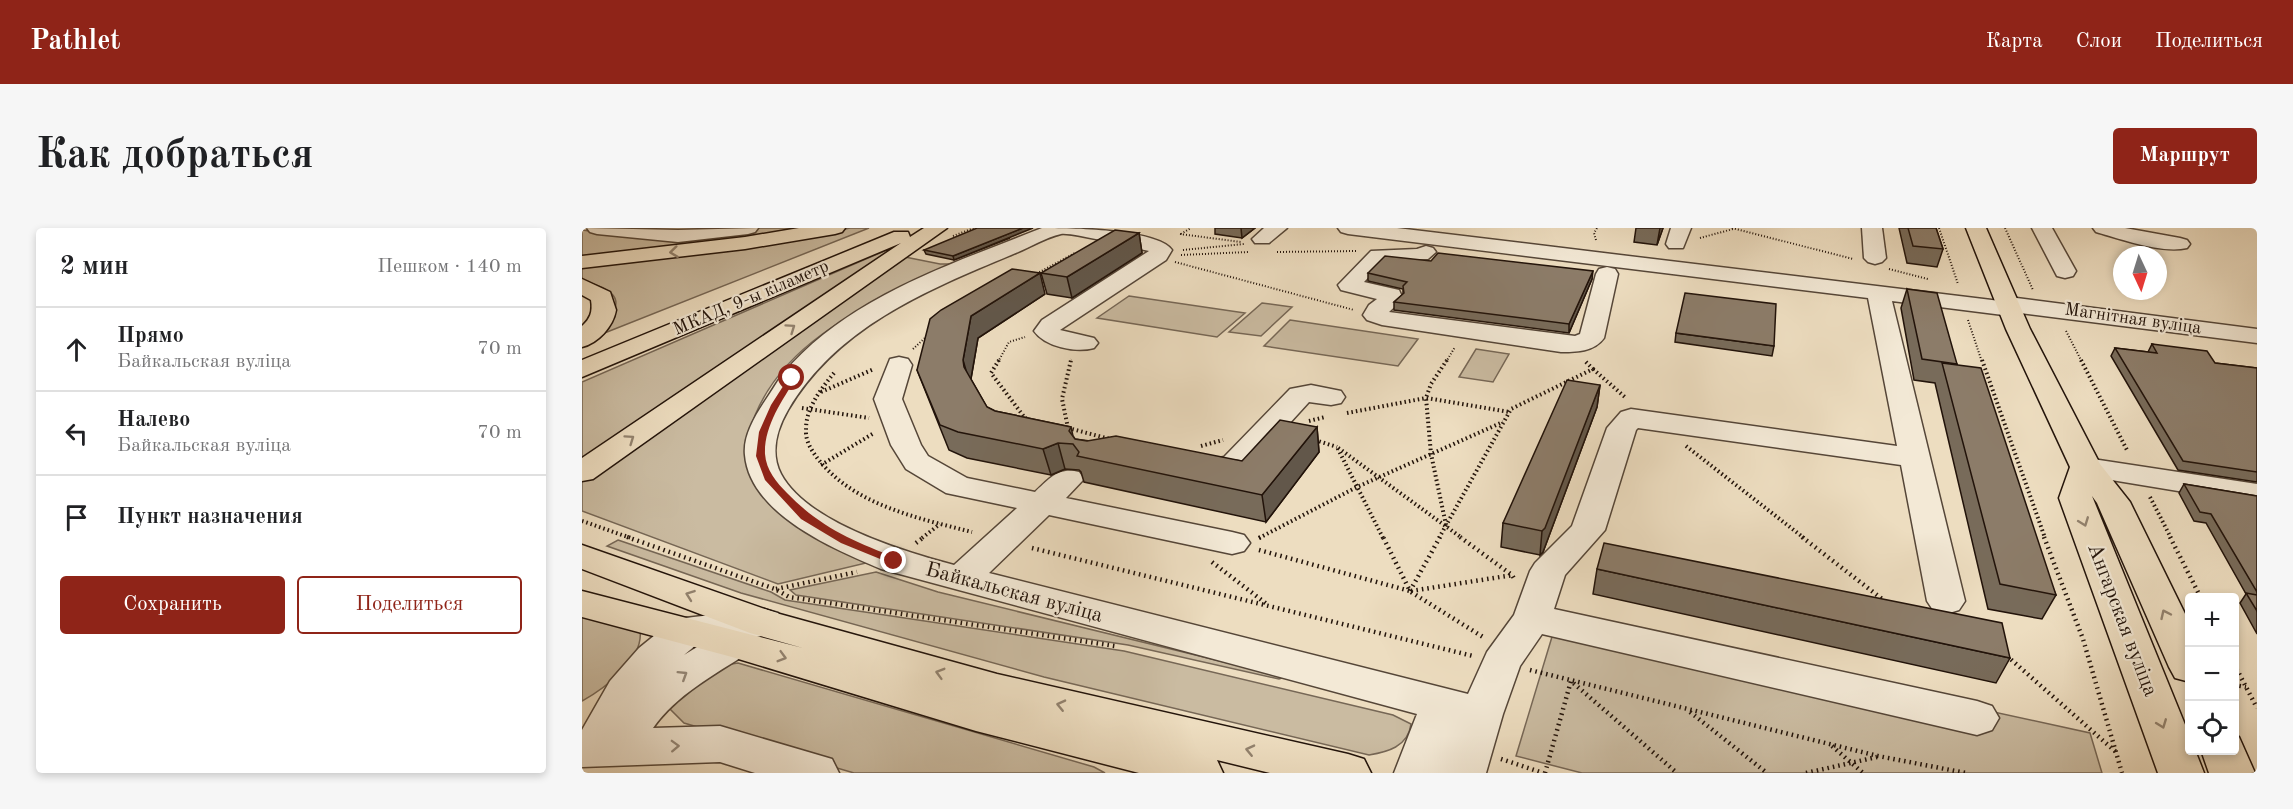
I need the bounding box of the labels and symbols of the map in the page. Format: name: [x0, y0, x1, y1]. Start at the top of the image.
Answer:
one-way arrow: [669, 245, 678, 257]
north arrow: [2113, 246, 2167, 300]
street label: МКАД, 9-ы кіламетр: [671, 257, 831, 339]
street label: Магнітная вуліца: [2063, 300, 2203, 338]
one-way arrow: [784, 324, 795, 335]
route start: [778, 364, 804, 390]
one-way arrow: [624, 435, 635, 446]
one-way arrow: [2077, 516, 2090, 527]
street label: Ангарская вуліца: [2083, 540, 2161, 700]
route end: [880, 547, 906, 573]
street label: Байкальская вуліца: [923, 559, 1105, 627]
one-way arrow: [685, 590, 696, 603]
one-way arrow: [2160, 609, 2172, 620]
one-way arrow: [776, 650, 787, 662]
one-way arrow: [936, 668, 946, 681]
one-way arrow: [677, 670, 687, 682]
one-way arrow: [1056, 699, 1066, 712]
one-way arrow: [2155, 718, 2167, 729]
one-way arrow: [670, 739, 679, 752]
one-way arrow: [1246, 744, 1256, 757]

